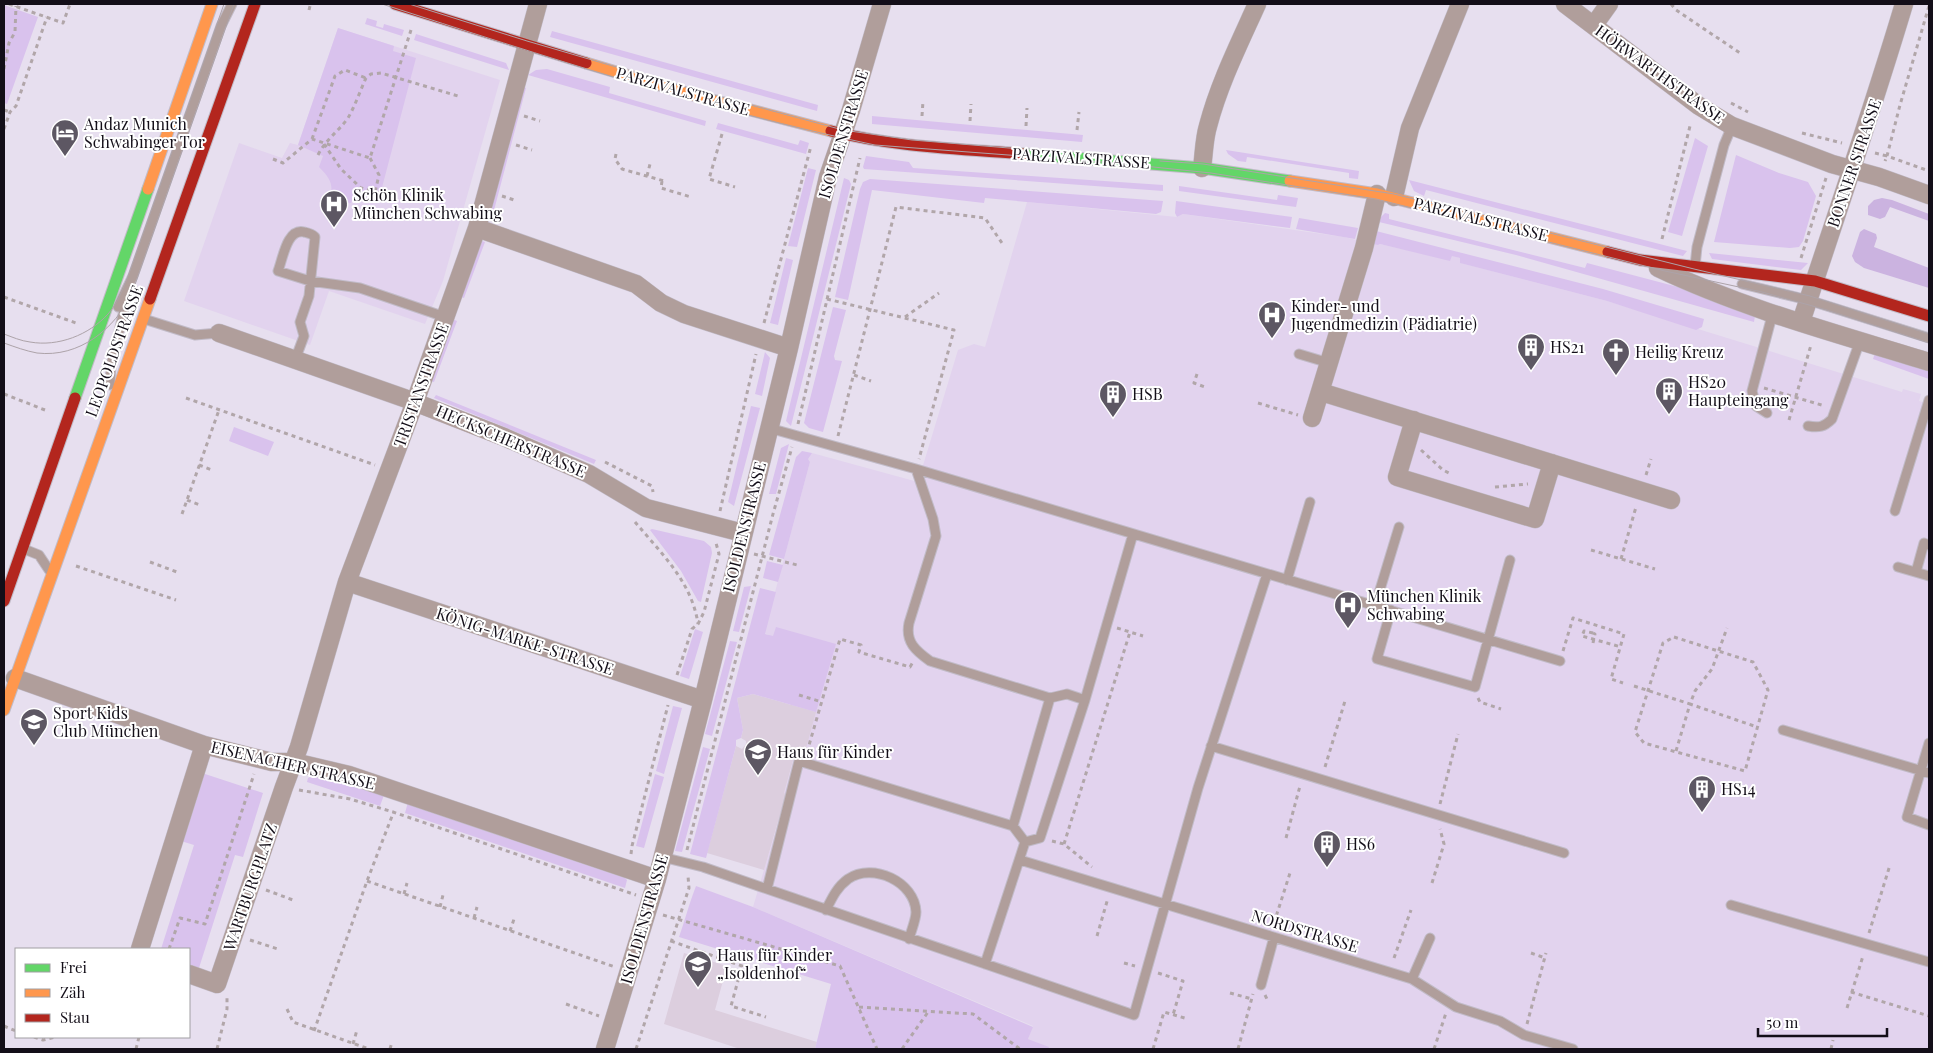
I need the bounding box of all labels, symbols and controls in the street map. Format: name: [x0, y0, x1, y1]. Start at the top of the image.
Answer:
street label: HÖRWARTHSTRASSE: [1591, 20, 1729, 128]
street label: PARZIVALSTRASSE: [614, 61, 752, 120]
street label: ISOLDENSTRASSE: [813, 67, 872, 201]
street label: BONNER STRASSE: [1822, 96, 1885, 230]
place label: Andaz Munich Schwabinger Tor: [83, 113, 205, 152]
hotel icon: Andaz Munich Schwabinger Tor: [50, 118, 80, 157]
street label: PARZIVALSTRASSE: [1011, 142, 1151, 173]
place label: Schön Klinik München Schwabing: [353, 184, 502, 223]
hospital icon: Schön Klinik München Schwabing: [319, 189, 349, 228]
street label: PARZIVALSTRASSE: [1412, 192, 1551, 245]
street label: LEOPOLDSTRASSE: [80, 282, 147, 420]
place label: Kinder- und Jugendmedizin (Pädiatrie): [1290, 295, 1477, 334]
hospital icon: Kinder- und Jugendmedizin (Pädiatrie): [1257, 300, 1287, 339]
street label: TRISTANSTRASSE: [388, 320, 453, 450]
building icon: HS21: [1516, 332, 1546, 371]
place label: HS21: [1550, 336, 1584, 357]
church icon: Heilig Kreuz: [1601, 337, 1631, 376]
place label: Heilig Kreuz: [1635, 341, 1724, 362]
place label: HS20 Haupteingang: [1688, 371, 1789, 410]
building icon: HS20 Haupteingang: [1654, 376, 1684, 415]
building icon: HSB: [1098, 379, 1128, 418]
place label: HSB: [1132, 383, 1163, 404]
street label: HECKSCHERSTRASSE: [433, 399, 590, 482]
street label: ISOLDENSTRASSE: [717, 459, 770, 594]
place label: München Klinik Schwabing: [1367, 585, 1481, 624]
hospital icon: München Klinik Schwabing: [1333, 590, 1363, 629]
street label: KÖNIG-MARKE-STRASSE: [434, 602, 617, 679]
place label: Sport Kids Club München: [53, 702, 159, 741]
school or university icon: Sport Kids Club München: [19, 707, 49, 746]
street label: EISENACHER STRASSE: [209, 735, 377, 794]
school or university icon: Haus für Kinder: [743, 737, 773, 776]
place label: Haus für Kinder: [777, 741, 892, 762]
building icon: HS14: [1687, 774, 1717, 813]
place label: HS14: [1721, 778, 1756, 799]
street label: WARTBURGPLATZ: [218, 820, 281, 954]
building icon: HS6: [1312, 829, 1342, 868]
place label: HS6: [1346, 833, 1375, 854]
street label: ISOLDENSTRASSE: [615, 852, 672, 986]
street label: NORDSTRASSE: [1249, 904, 1361, 957]
place label: Haus für Kinder „Isoldenhof“: [717, 944, 832, 983]
legend: [15, 948, 190, 1038]
school or university icon: Haus für Kinder „Isoldenhof“: [683, 949, 713, 988]
text: Frei: [60, 957, 88, 977]
text: Zäh: [60, 982, 85, 1002]
scale bar: [1758, 1006, 1887, 1038]
text: Stau: [60, 1007, 90, 1027]
text: 50 m: [1766, 1012, 1799, 1032]

